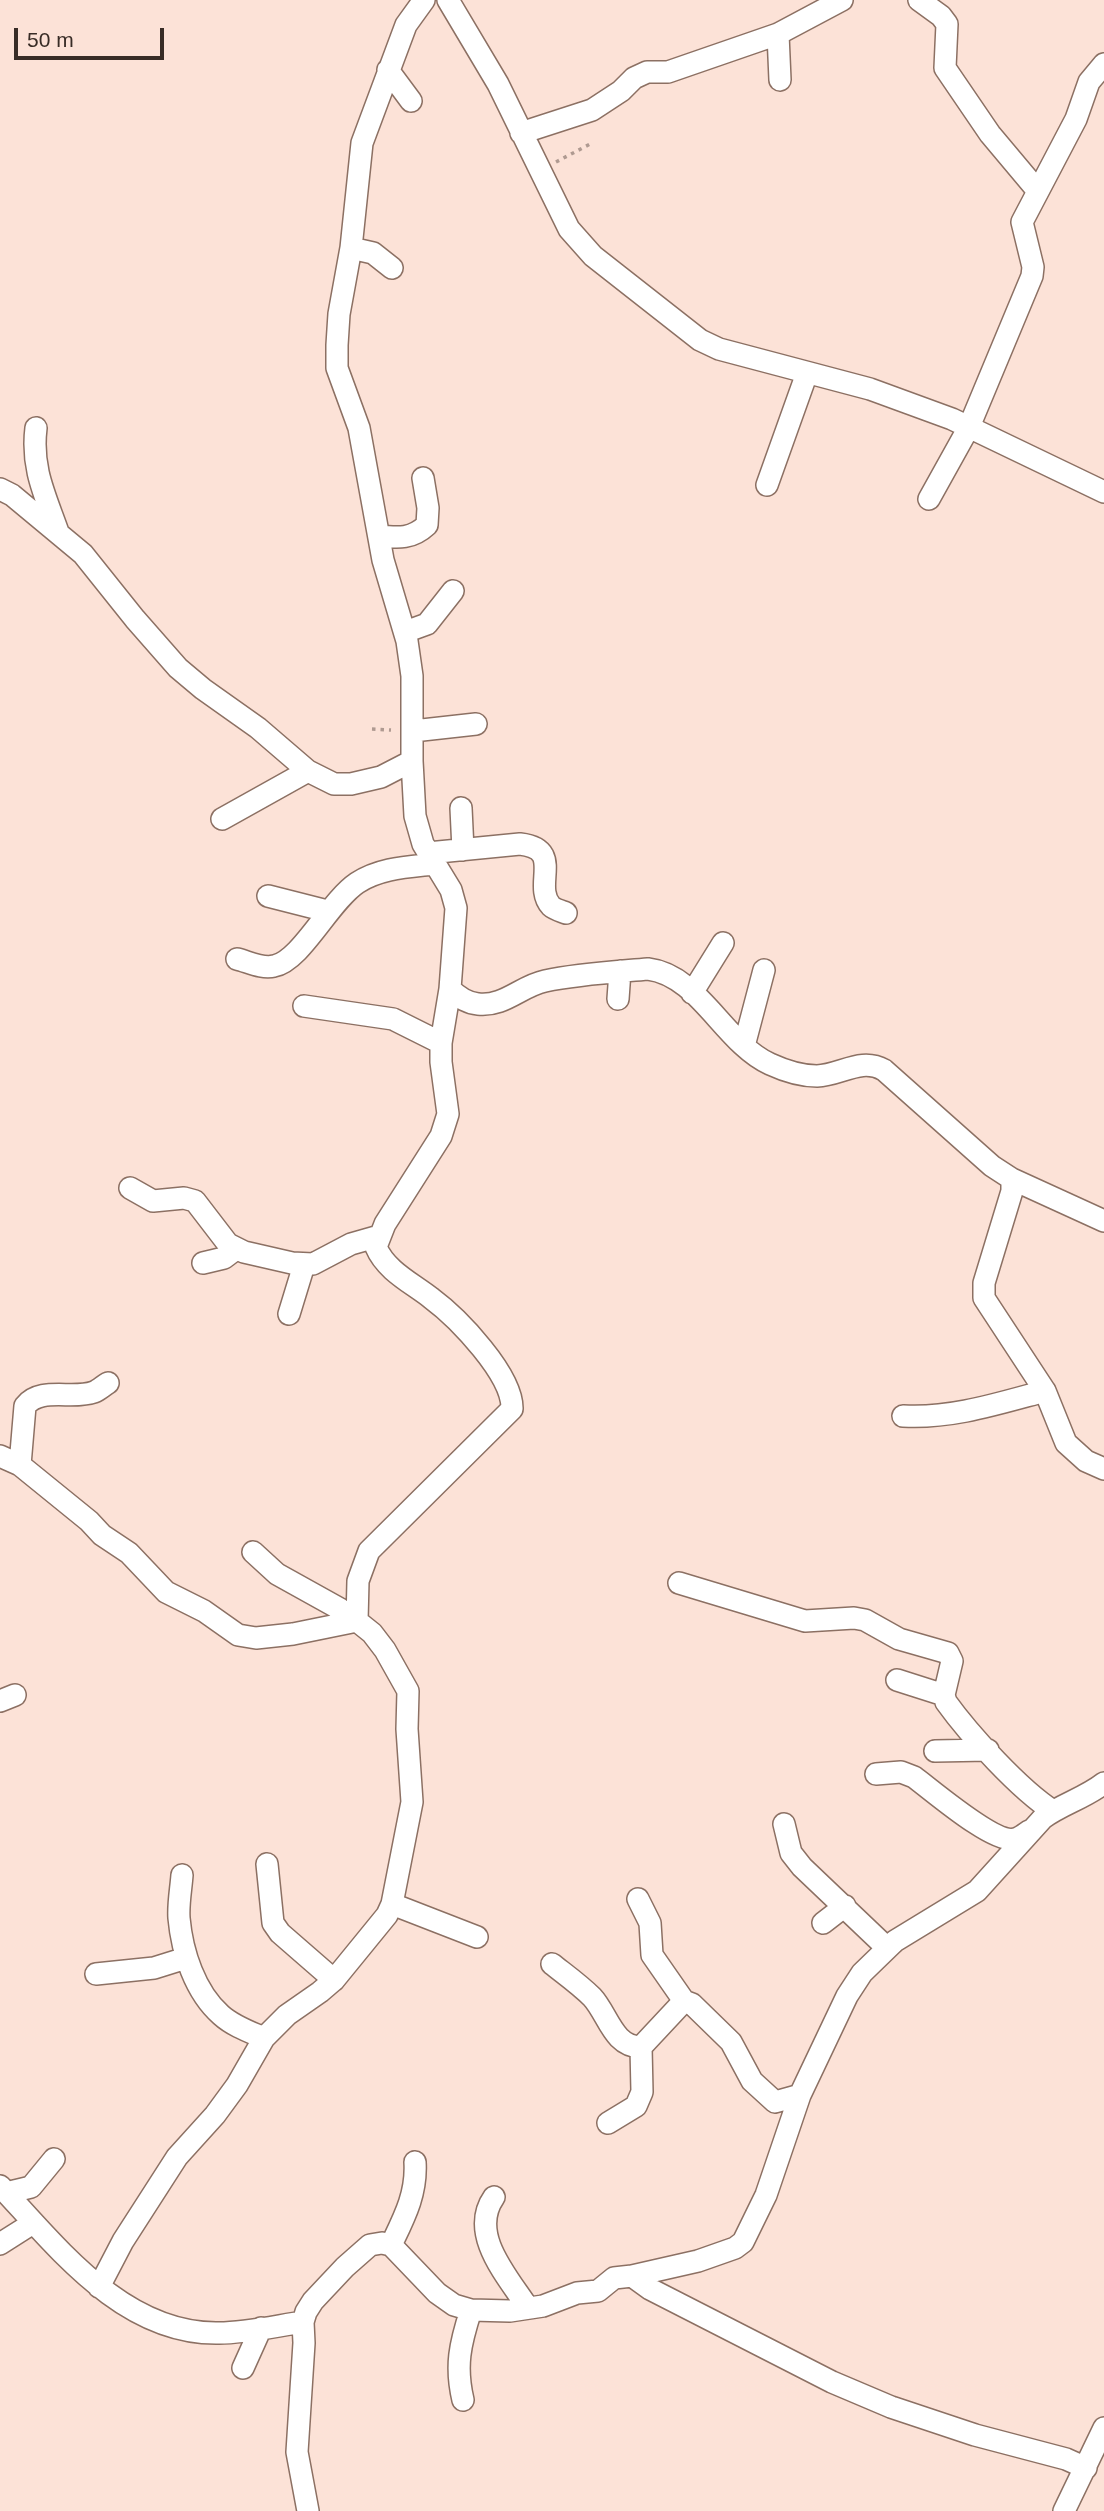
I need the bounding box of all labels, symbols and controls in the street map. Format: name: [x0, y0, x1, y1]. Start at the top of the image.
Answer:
scale bar: [18, 14, 168, 58]
text: 50 m: [27, 28, 74, 51]

